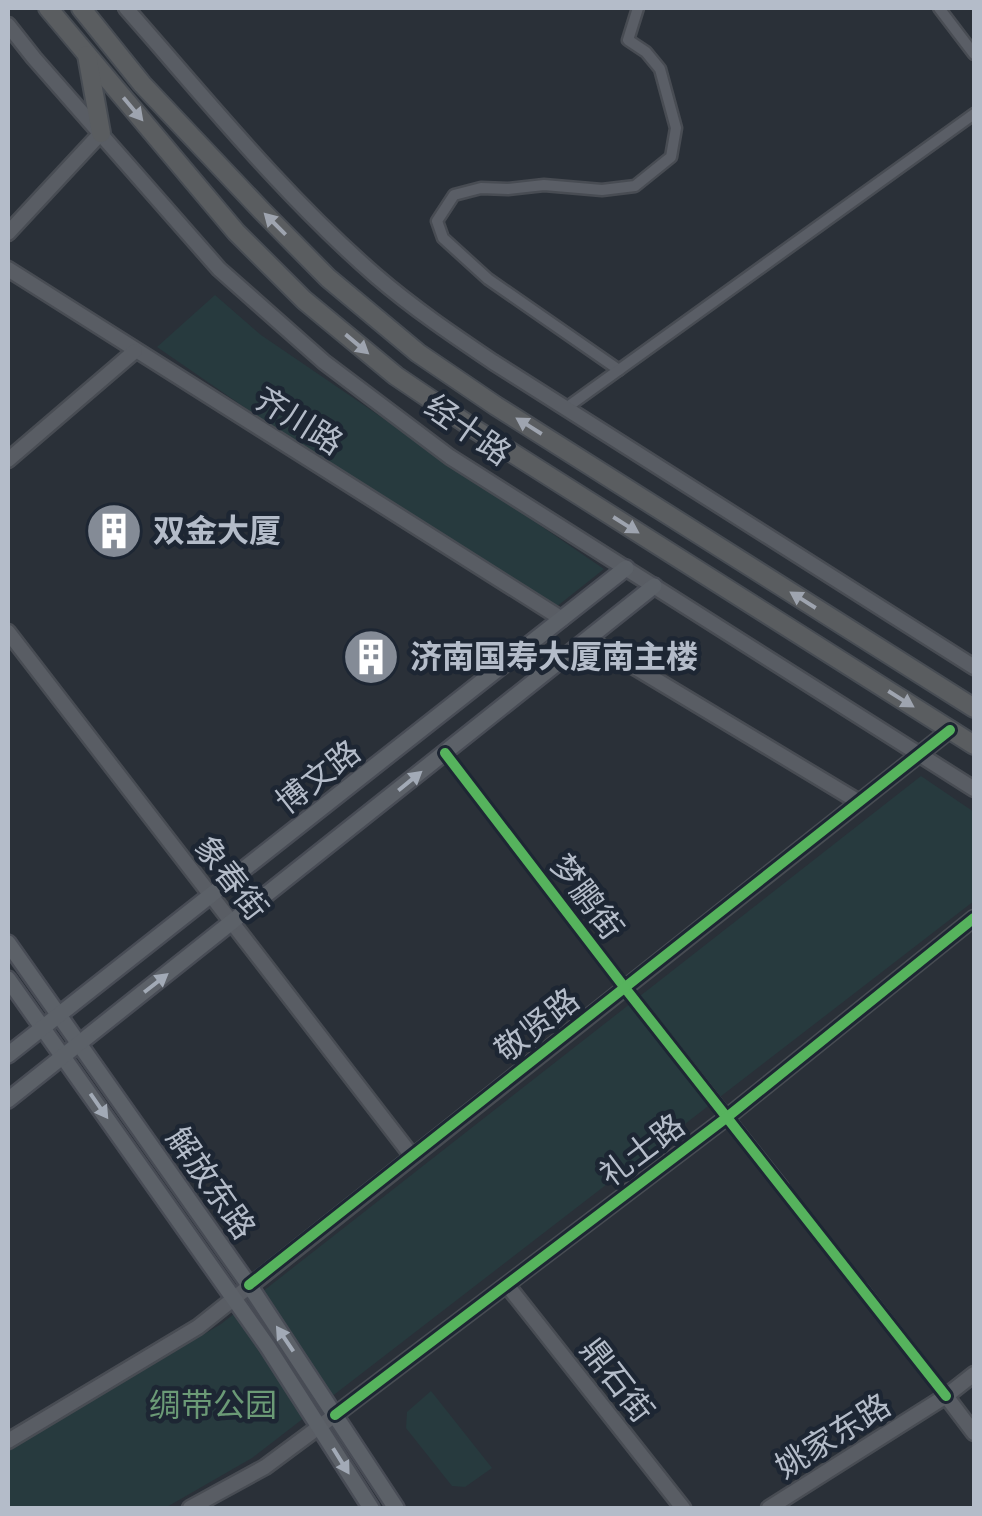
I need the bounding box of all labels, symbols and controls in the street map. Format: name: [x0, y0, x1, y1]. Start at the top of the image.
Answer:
one-way arrow: [122, 96, 144, 121]
one-way arrow: [264, 213, 287, 237]
one-way arrow: [344, 333, 369, 354]
street label: 齐川路: [249, 379, 350, 461]
street label: 经十路: [419, 387, 518, 471]
one-way arrow: [515, 417, 542, 436]
building icon: 双金大厦: [84, 501, 144, 561]
place label: 双金大厦: [153, 512, 281, 548]
one-way arrow: [612, 516, 640, 534]
one-way arrow: [790, 591, 817, 609]
building icon: 济南国寿大厦南主楼: [341, 627, 401, 687]
place label: 济南国寿大厦南主楼: [410, 638, 698, 674]
one-way arrow: [887, 689, 914, 707]
street label: 博文路: [268, 732, 366, 820]
one-way arrow: [397, 771, 423, 792]
street label: 象春街: [188, 828, 276, 926]
street label: 梦鹏街: [545, 847, 631, 946]
one-way arrow: [143, 973, 168, 994]
street label: 敬贤路: [487, 980, 585, 1068]
one-way arrow: [89, 1093, 108, 1119]
street label: 礼士路: [592, 1106, 691, 1192]
street label: 解放东路: [160, 1120, 263, 1245]
one-way arrow: [277, 1326, 295, 1353]
street label: 鼎石街: [574, 1330, 662, 1428]
park label: 绸带公园: [149, 1386, 277, 1422]
street label: 姚家东路: [769, 1386, 896, 1484]
one-way arrow: [332, 1447, 350, 1475]

